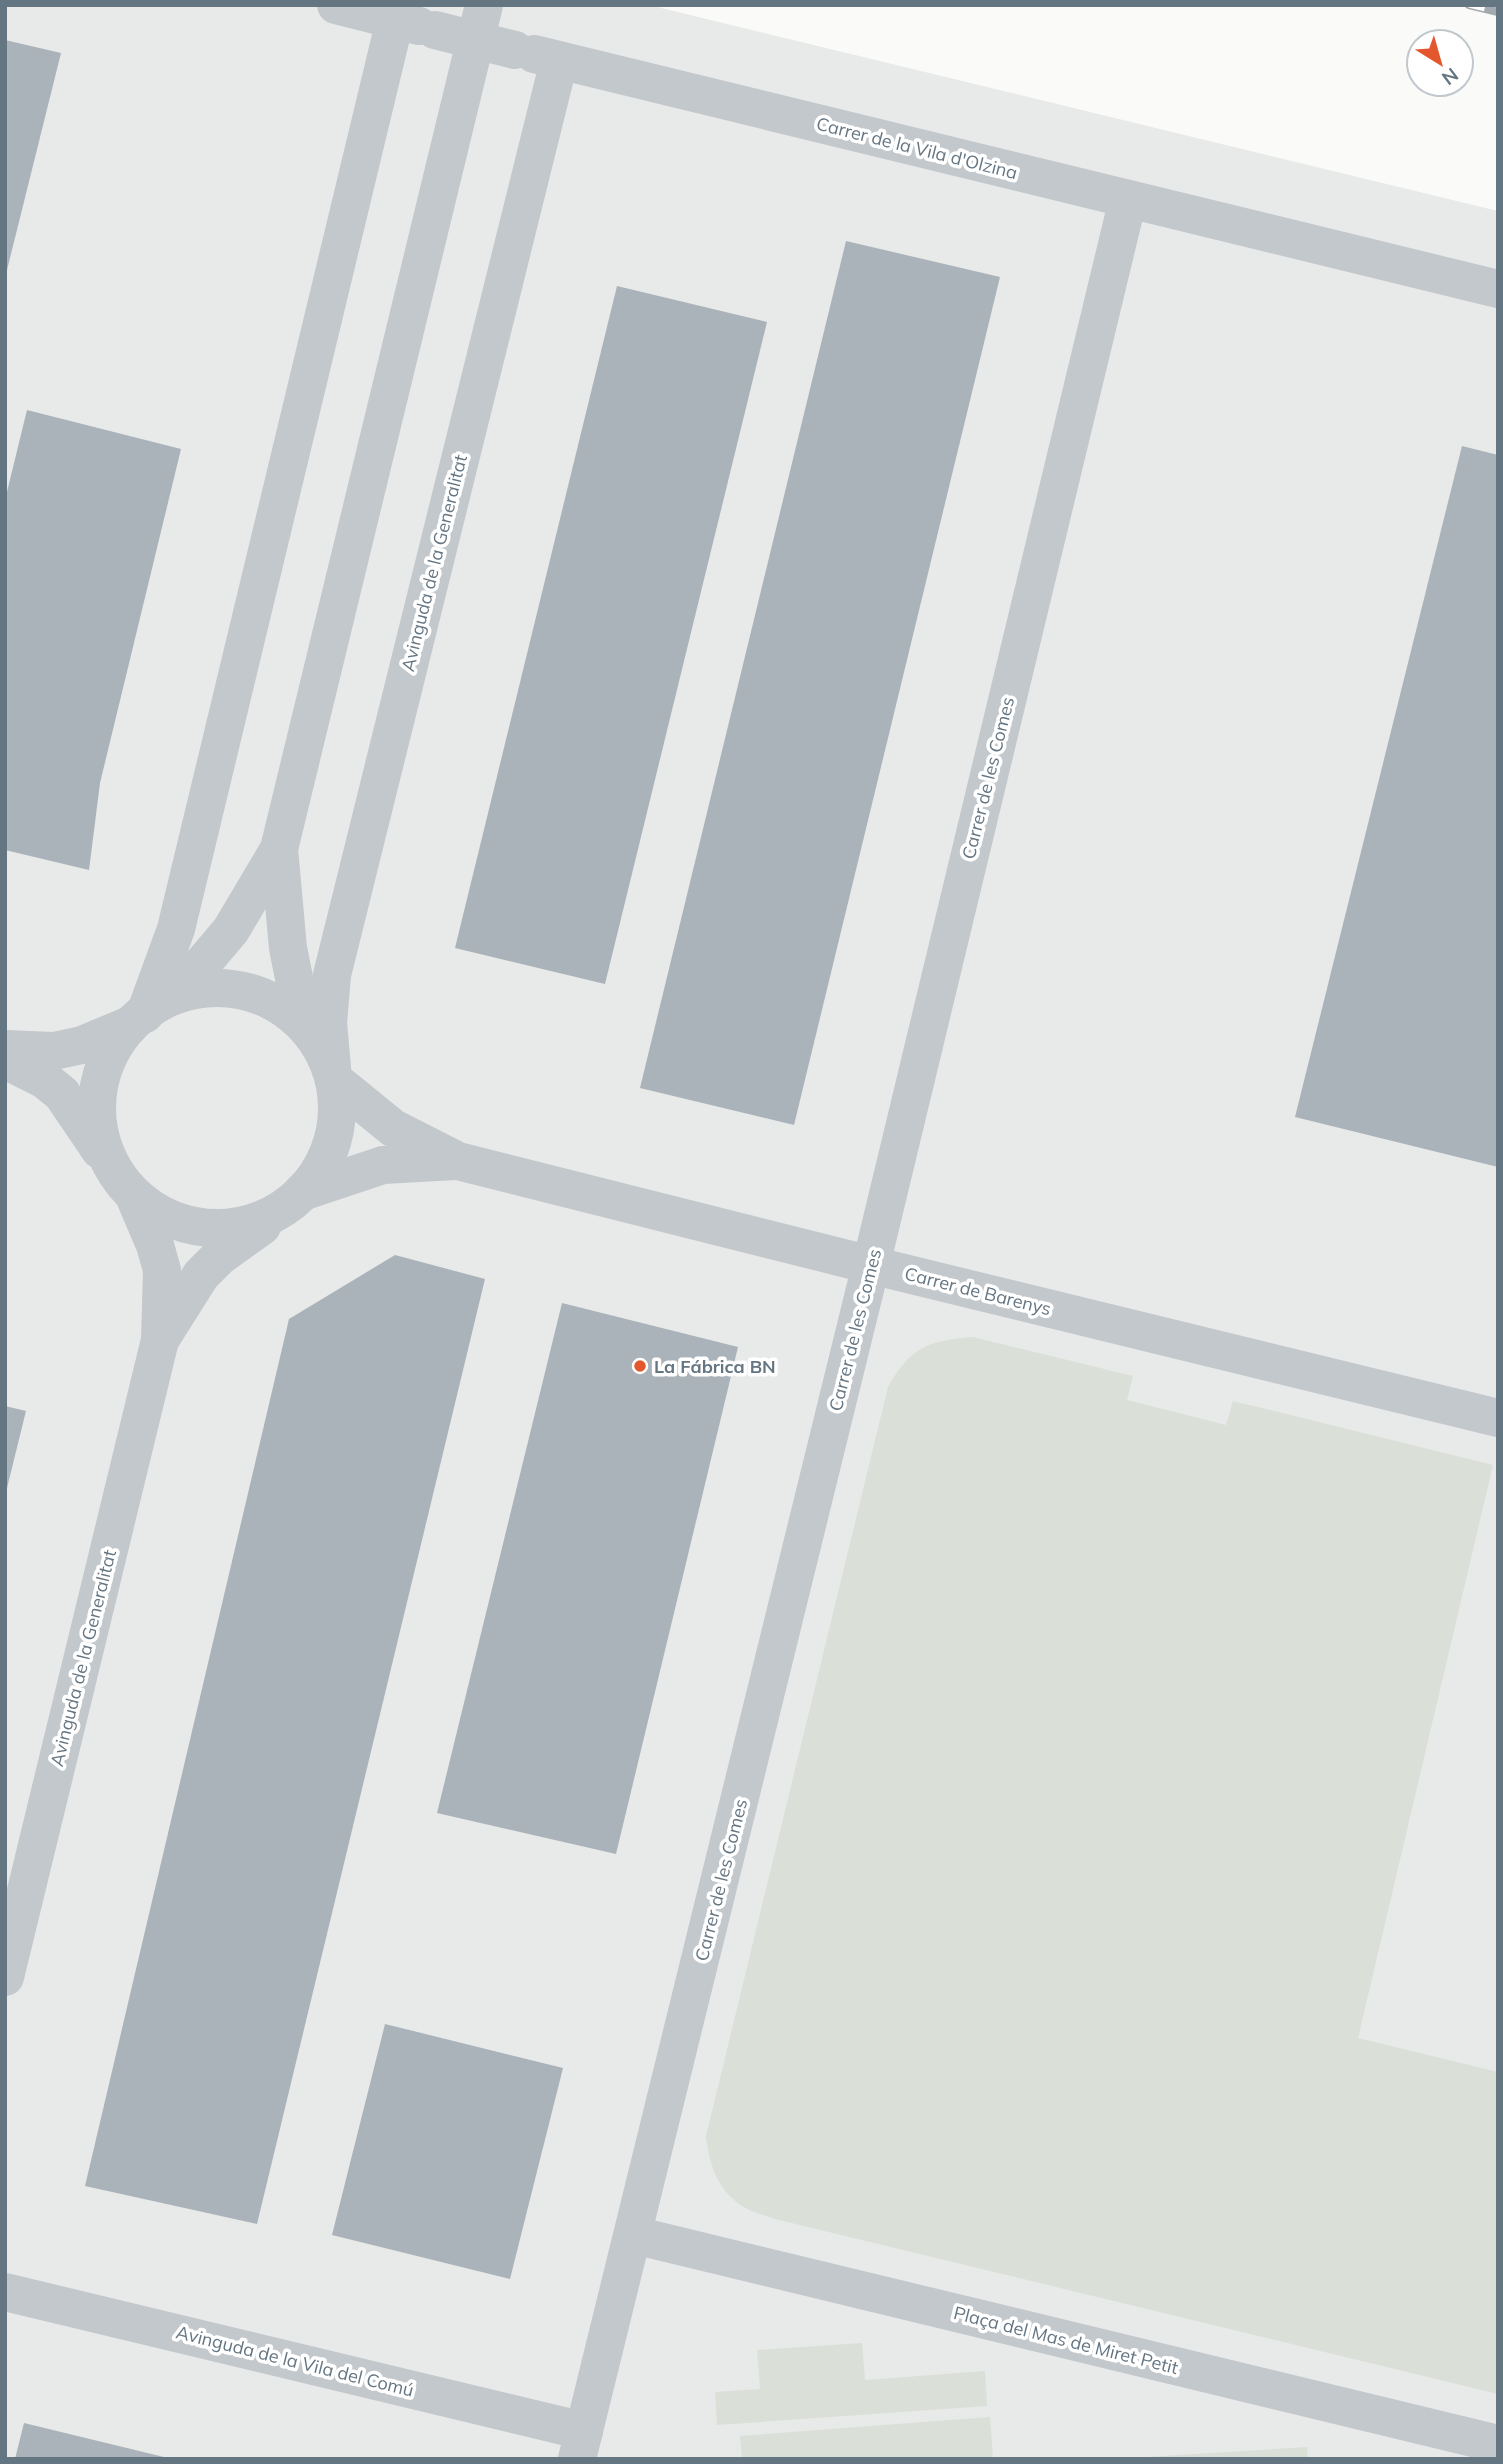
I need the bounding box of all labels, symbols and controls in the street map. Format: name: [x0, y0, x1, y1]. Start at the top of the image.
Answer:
north arrow: [1405, 28, 1475, 98]
text: N: [1437, 63, 1463, 90]
street label: Carrer de la Vila d'Olzina: [814, 112, 1020, 184]
street label: Avinguda de la Generalitat: [396, 452, 472, 674]
street label: Carrer de les Comes: [957, 694, 1019, 861]
street label: Carrer de les Comes: [824, 1246, 886, 1413]
street label: Carrer de Barenys: [902, 1262, 1054, 1320]
place label: La Fábrica BN: [654, 1355, 776, 1378]
marker: La Fábrica BN: [632, 1358, 648, 1374]
street label: Avinguda de la Generalitat: [45, 1547, 121, 1769]
street label: Carrer de les Comes: [690, 1796, 752, 1963]
street label: Plaça del Mas de Miret Petit: [951, 2301, 1181, 2379]
street label: Avinguda de la Vila del Comú: [174, 2320, 416, 2402]

